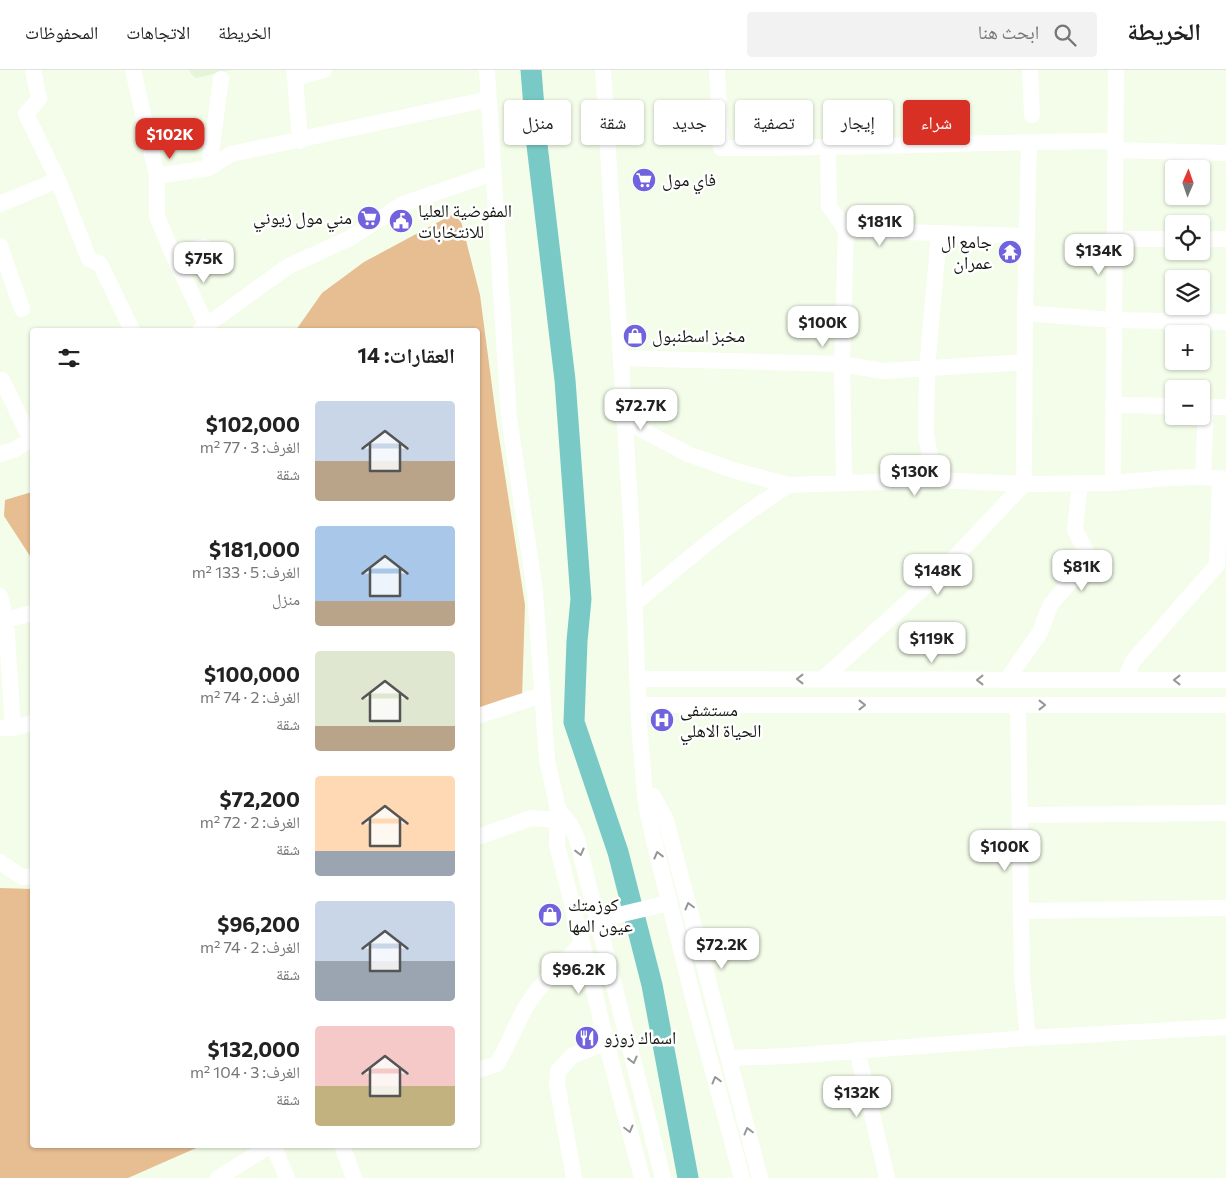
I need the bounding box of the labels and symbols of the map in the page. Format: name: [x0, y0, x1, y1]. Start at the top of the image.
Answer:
pin: $102K: [135, 118, 205, 160]
north arrow: [1165, 160, 1210, 205]
supermarket icon: فاي مول: [631, 167, 657, 193]
place label: فاي مول: [662, 168, 716, 195]
place label: المفوضية العليا للانتخابات: [418, 199, 512, 243]
pin: $181K: [845, 204, 915, 247]
supermarket icon: مني مول زيوني: [356, 205, 382, 231]
place label: مني مول زيوني: [253, 206, 352, 233]
public building icon: المفوضية العليا للانتخابات: [388, 208, 414, 234]
place label: جامع ال عمران: [941, 230, 992, 274]
pin: $134K: [1064, 234, 1134, 276]
temple icon: جامع ال عمران: [997, 239, 1023, 265]
pin: $75K: [174, 242, 234, 284]
pin: $100K: [788, 306, 858, 348]
shop icon: مخبز اسطنبول: [622, 323, 648, 349]
place label: مخبز اسطنبول: [652, 324, 745, 347]
pin: $72.7K: [600, 388, 682, 431]
pin: $130K: [880, 454, 950, 497]
pin: $81K: [1052, 550, 1112, 592]
pin: $148K: [903, 554, 973, 596]
pin: $119K: [897, 622, 967, 664]
one-way arrow: [796, 674, 804, 684]
one-way arrow: [976, 675, 984, 685]
one-way arrow: [1173, 675, 1181, 685]
place label: مستشفى الحياة الاهلي: [680, 698, 761, 746]
one-way arrow: [858, 700, 866, 710]
one-way arrow: [1038, 700, 1046, 710]
hospital icon: مستشفى الحياة الاهلي: [649, 707, 675, 733]
pin: $100K: [970, 830, 1040, 872]
one-way arrow: [574, 847, 585, 856]
one-way arrow: [653, 852, 663, 860]
place label: كوزمتك عيون المها: [568, 893, 633, 937]
one-way arrow: [684, 901, 695, 910]
shop icon: كوزمتك عيون المها: [537, 902, 563, 928]
pin: $72.2K: [681, 928, 763, 970]
pin: $96.2K: [538, 952, 620, 995]
restaurant icon: اسماك زوزو: [574, 1025, 600, 1051]
place label: اسماك زوزو: [604, 1026, 676, 1048]
one-way arrow: [627, 1056, 637, 1064]
pin: $132K: [822, 1076, 892, 1118]
one-way arrow: [711, 1077, 721, 1085]
one-way arrow: [623, 1124, 634, 1133]
one-way arrow: [743, 1126, 754, 1135]

